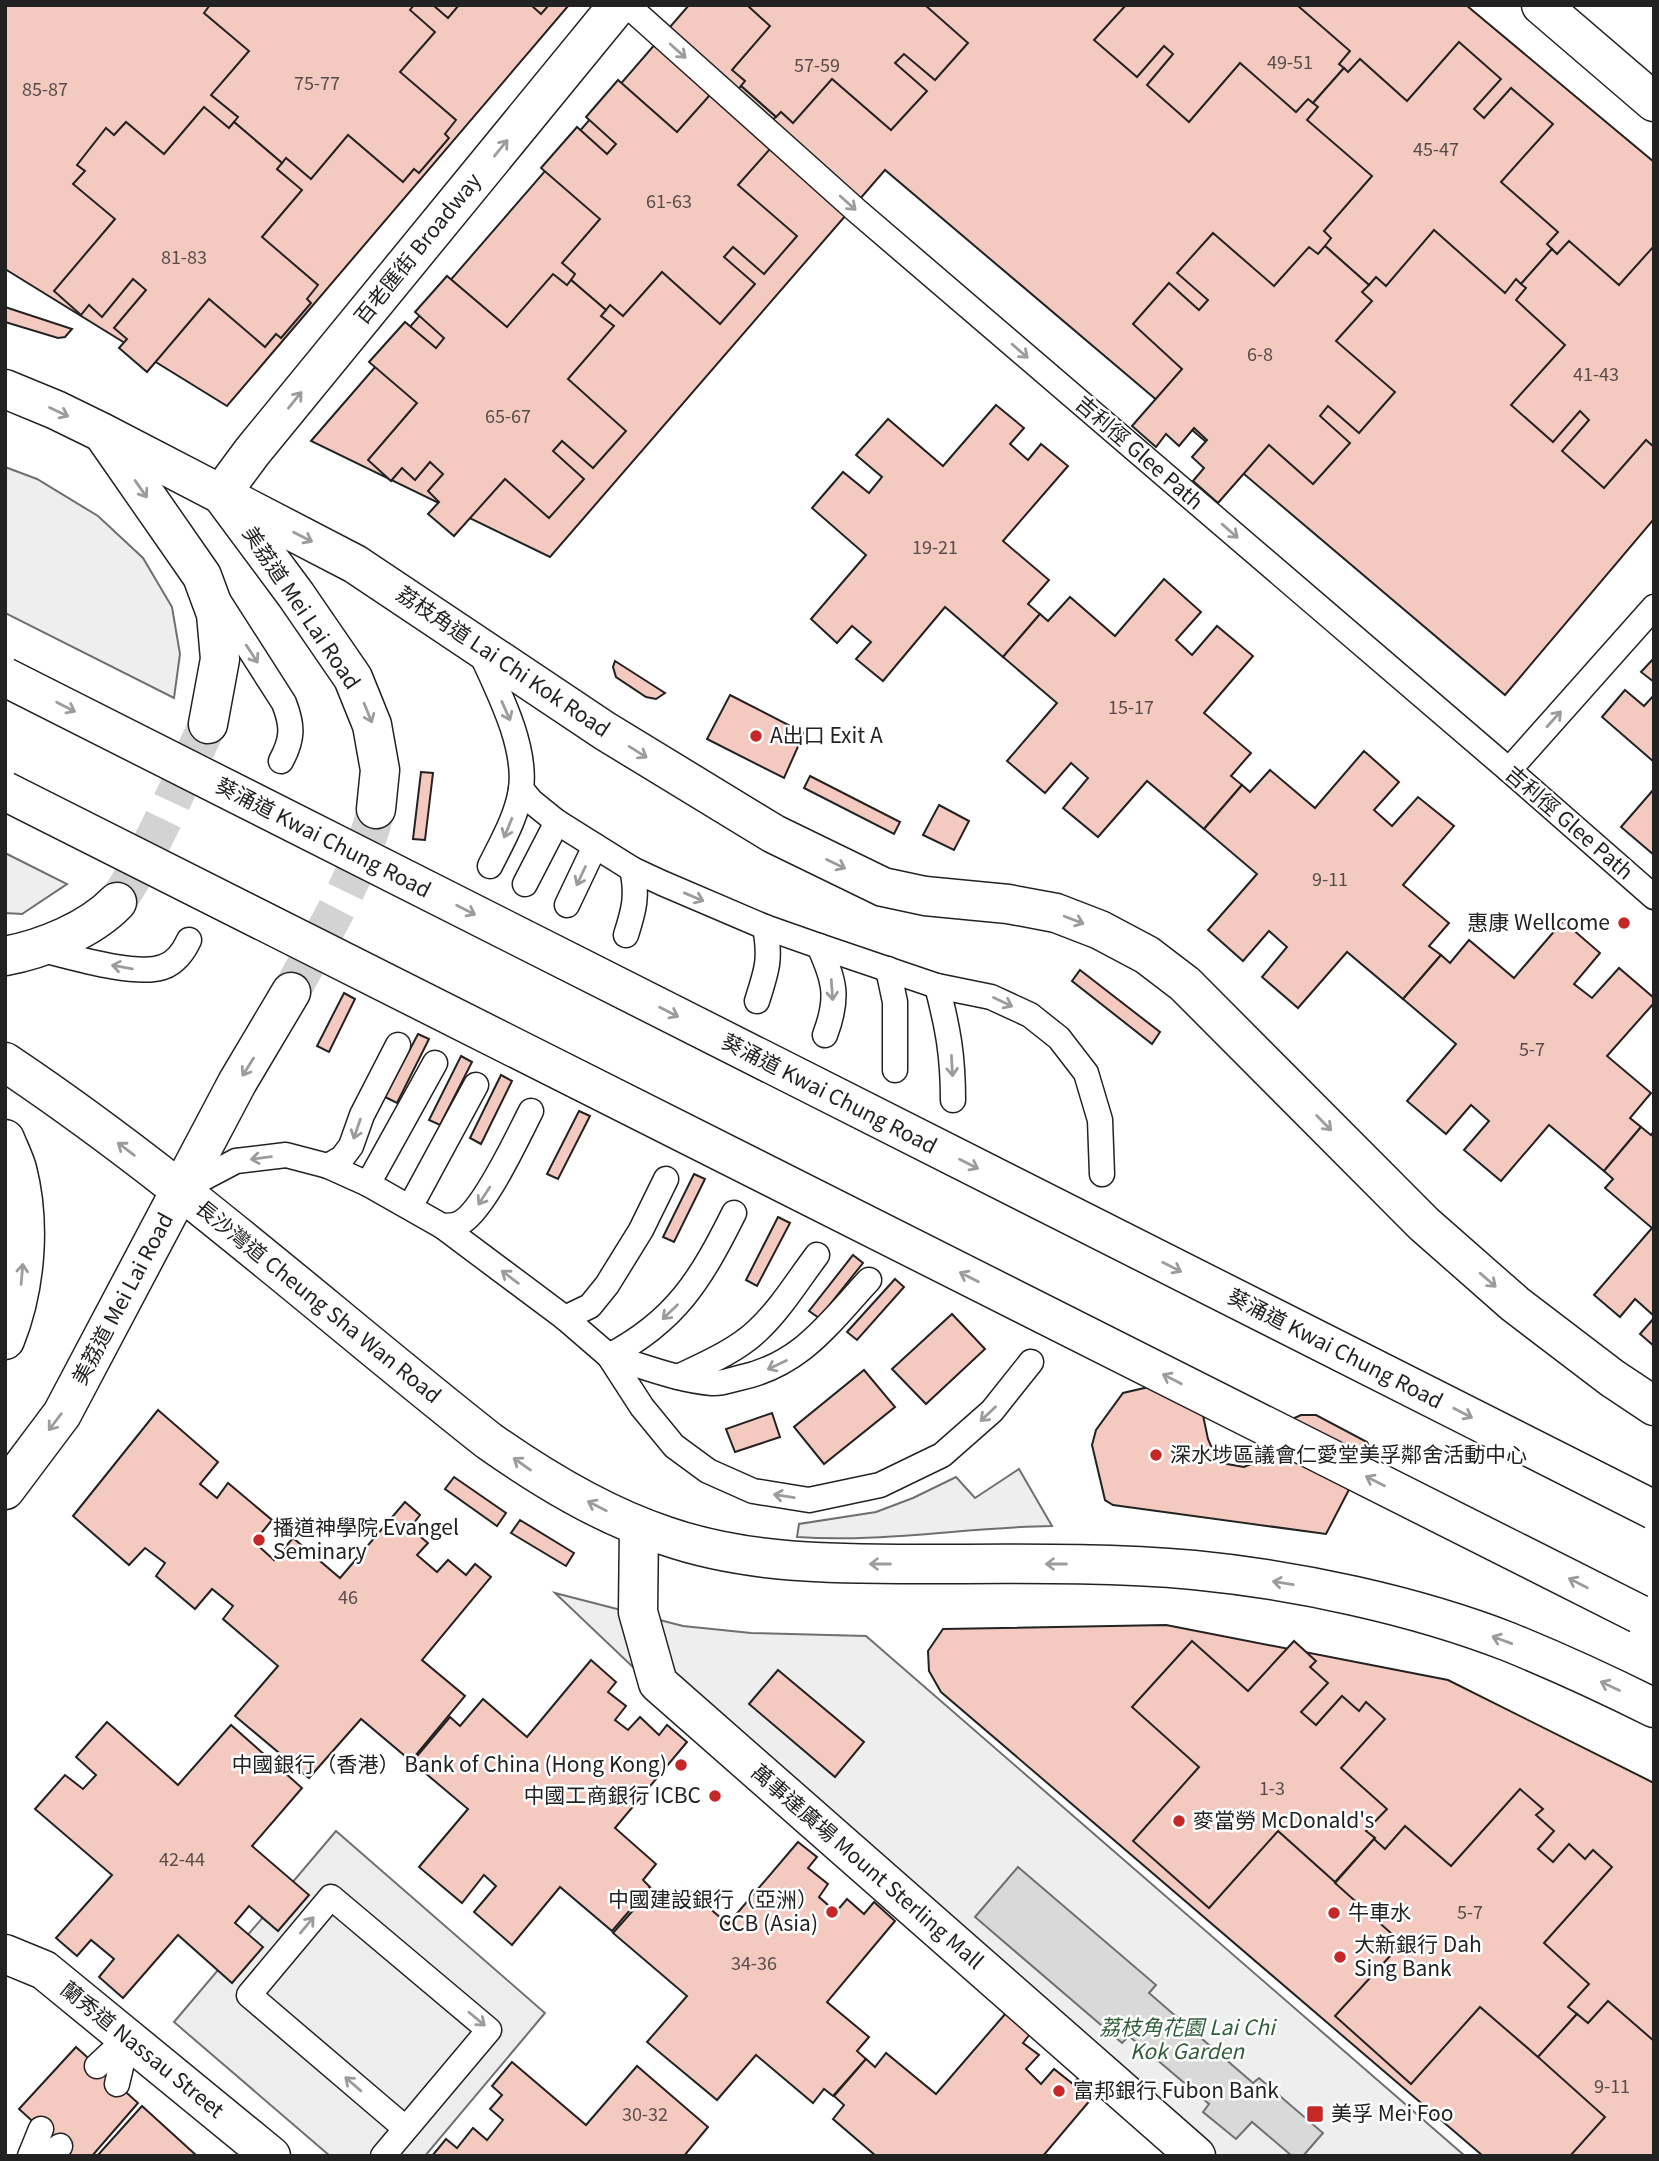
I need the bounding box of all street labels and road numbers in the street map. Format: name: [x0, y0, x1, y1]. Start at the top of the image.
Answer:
street label: 百老匯街 Broadway: [346, 166, 487, 330]
street label: 吉利徑 Glee Path: [1070, 388, 1211, 515]
street label: 美荔道 Mei Lai Road: [237, 519, 368, 694]
street label: 荔枝角道 Lai Chi Kok Road: [391, 578, 617, 743]
street label: 吉利徑 Glee Path: [1500, 758, 1641, 885]
street label: 葵涌道 Kwai Chung Road: [211, 769, 437, 904]
street label: 葵涌道 Kwai Chung Road: [717, 1025, 943, 1160]
street label: 長沙灣道 Cheung Sha Wan Road: [190, 1192, 448, 1409]
street label: 美荔道 Mei Lai Road: [63, 1207, 179, 1389]
street label: 葵涌道 Kwai Chung Road: [1223, 1280, 1449, 1415]
street label: 萬事達廣場 Mount Sterling Mall: [746, 1756, 991, 1975]
street label: 蘭秀道 Nassau Street: [55, 1973, 231, 2124]

